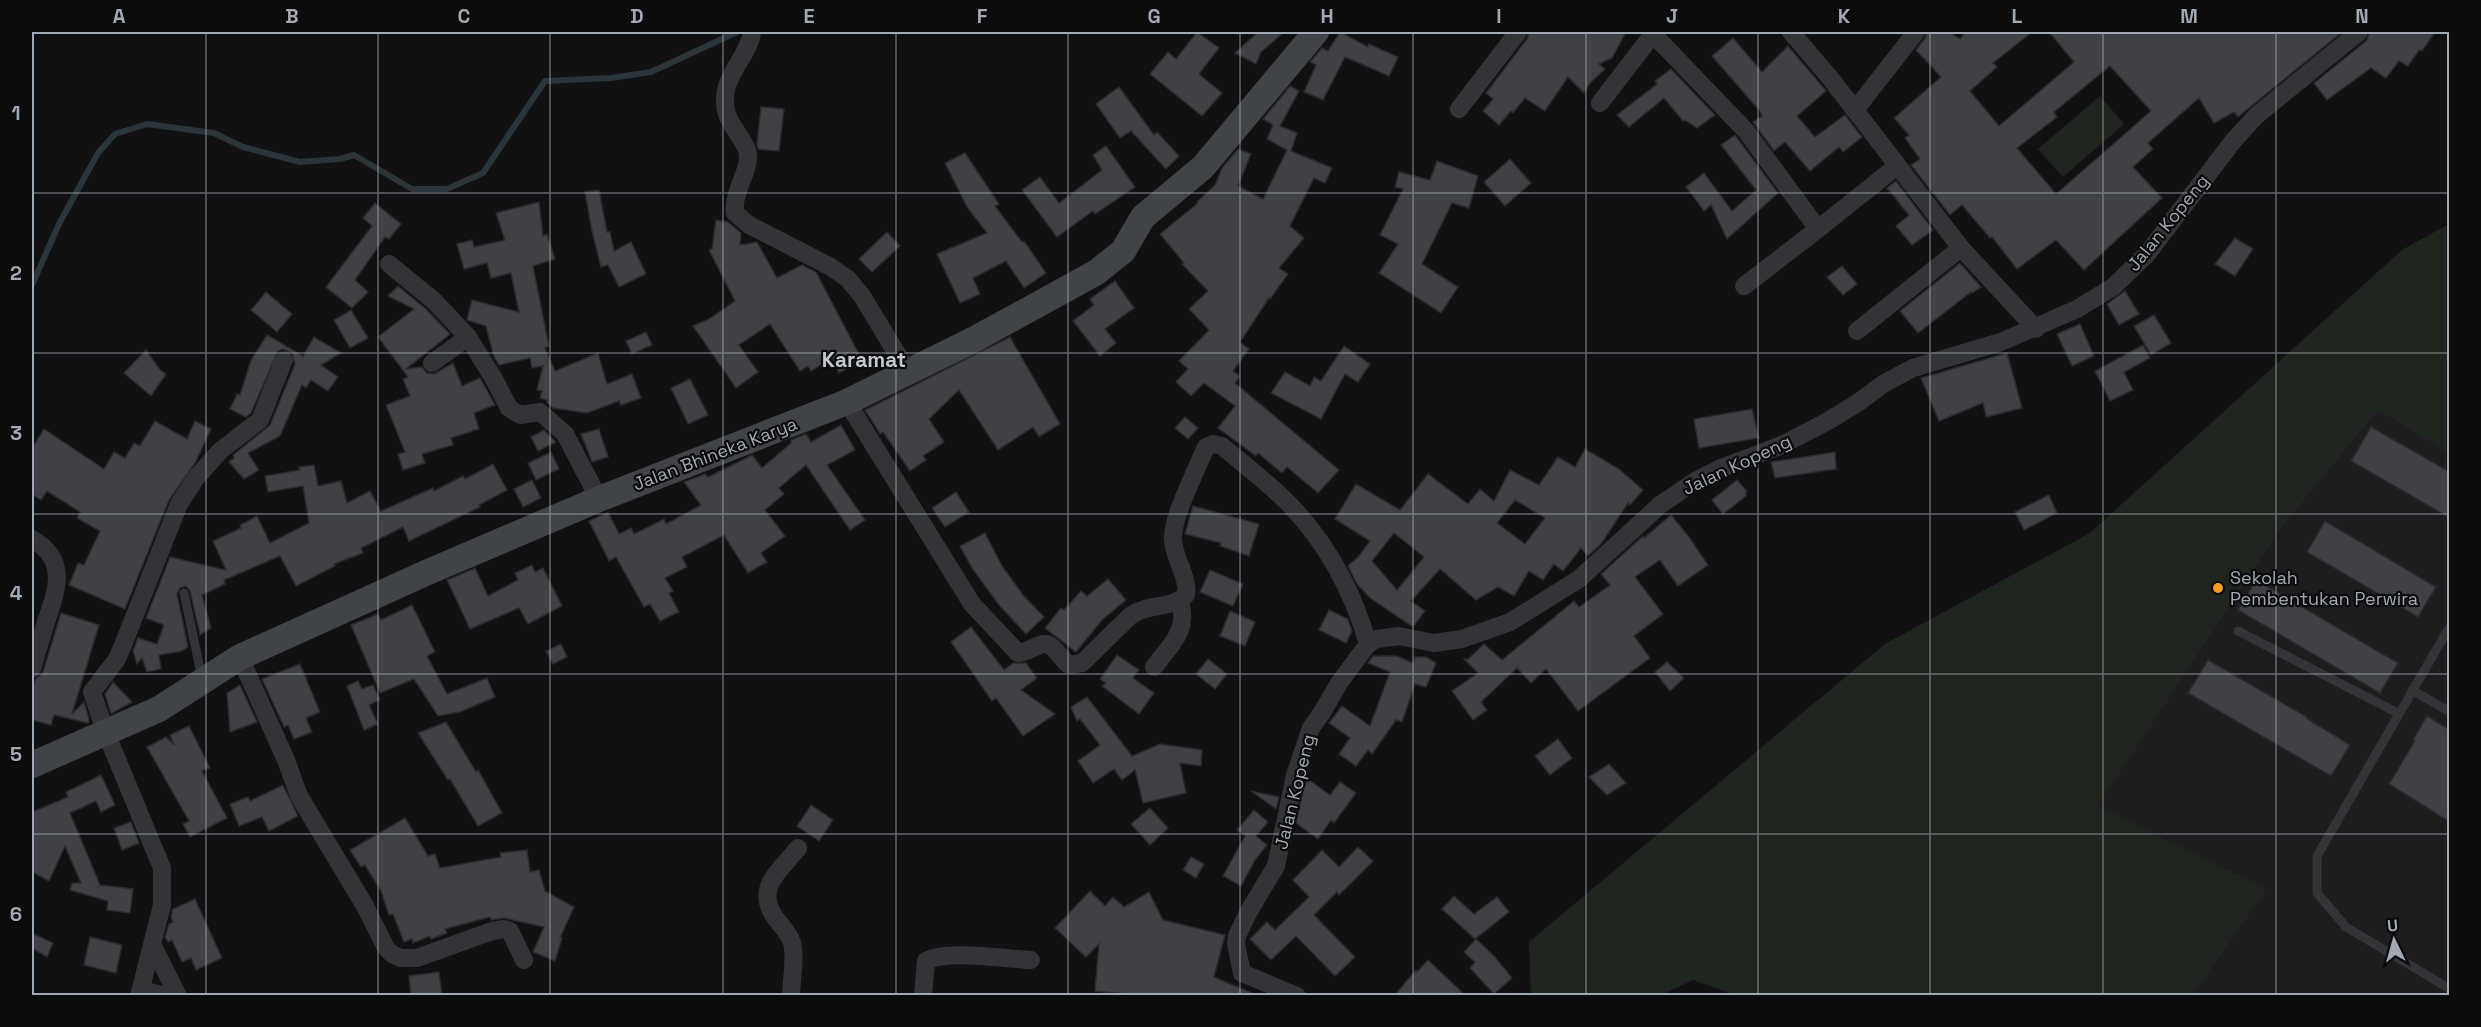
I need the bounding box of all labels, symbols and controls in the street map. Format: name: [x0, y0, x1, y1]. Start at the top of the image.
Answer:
text: A: [113, 3, 126, 29]
text: B: [285, 3, 299, 29]
text: C: [458, 3, 471, 29]
text: D: [630, 3, 644, 29]
text: E: [803, 3, 815, 29]
text: F: [977, 3, 988, 29]
text: G: [1147, 3, 1161, 29]
text: H: [1320, 3, 1334, 29]
text: I: [1496, 3, 1502, 29]
text: J: [1666, 3, 1678, 29]
text: K: [1838, 3, 1851, 29]
text: L: [2012, 3, 2023, 29]
text: M: [2180, 3, 2198, 29]
text: N: [2355, 3, 2369, 29]
text: 1: [11, 100, 21, 126]
street label: Jalan Kopeng: [2122, 170, 2214, 276]
text: 2: [10, 260, 22, 286]
district label: Karamat: [822, 346, 906, 373]
street label: Jalan Bhineka Karya: [629, 412, 800, 495]
text: 3: [10, 420, 22, 446]
street label: Jalan Kopeng: [1679, 429, 1795, 500]
place label: Sekolah Pembentukan Perwira: [2230, 566, 2418, 610]
text: 4: [10, 580, 23, 606]
marker: Sekolah Pembentukan Perwira: [2211, 581, 2225, 595]
street label: Jalan Kopeng: [1269, 732, 1320, 852]
text: 5: [10, 741, 22, 767]
text: 6: [10, 901, 22, 927]
north arrow: [2364, 910, 2424, 970]
text: U: [2386, 915, 2399, 936]

